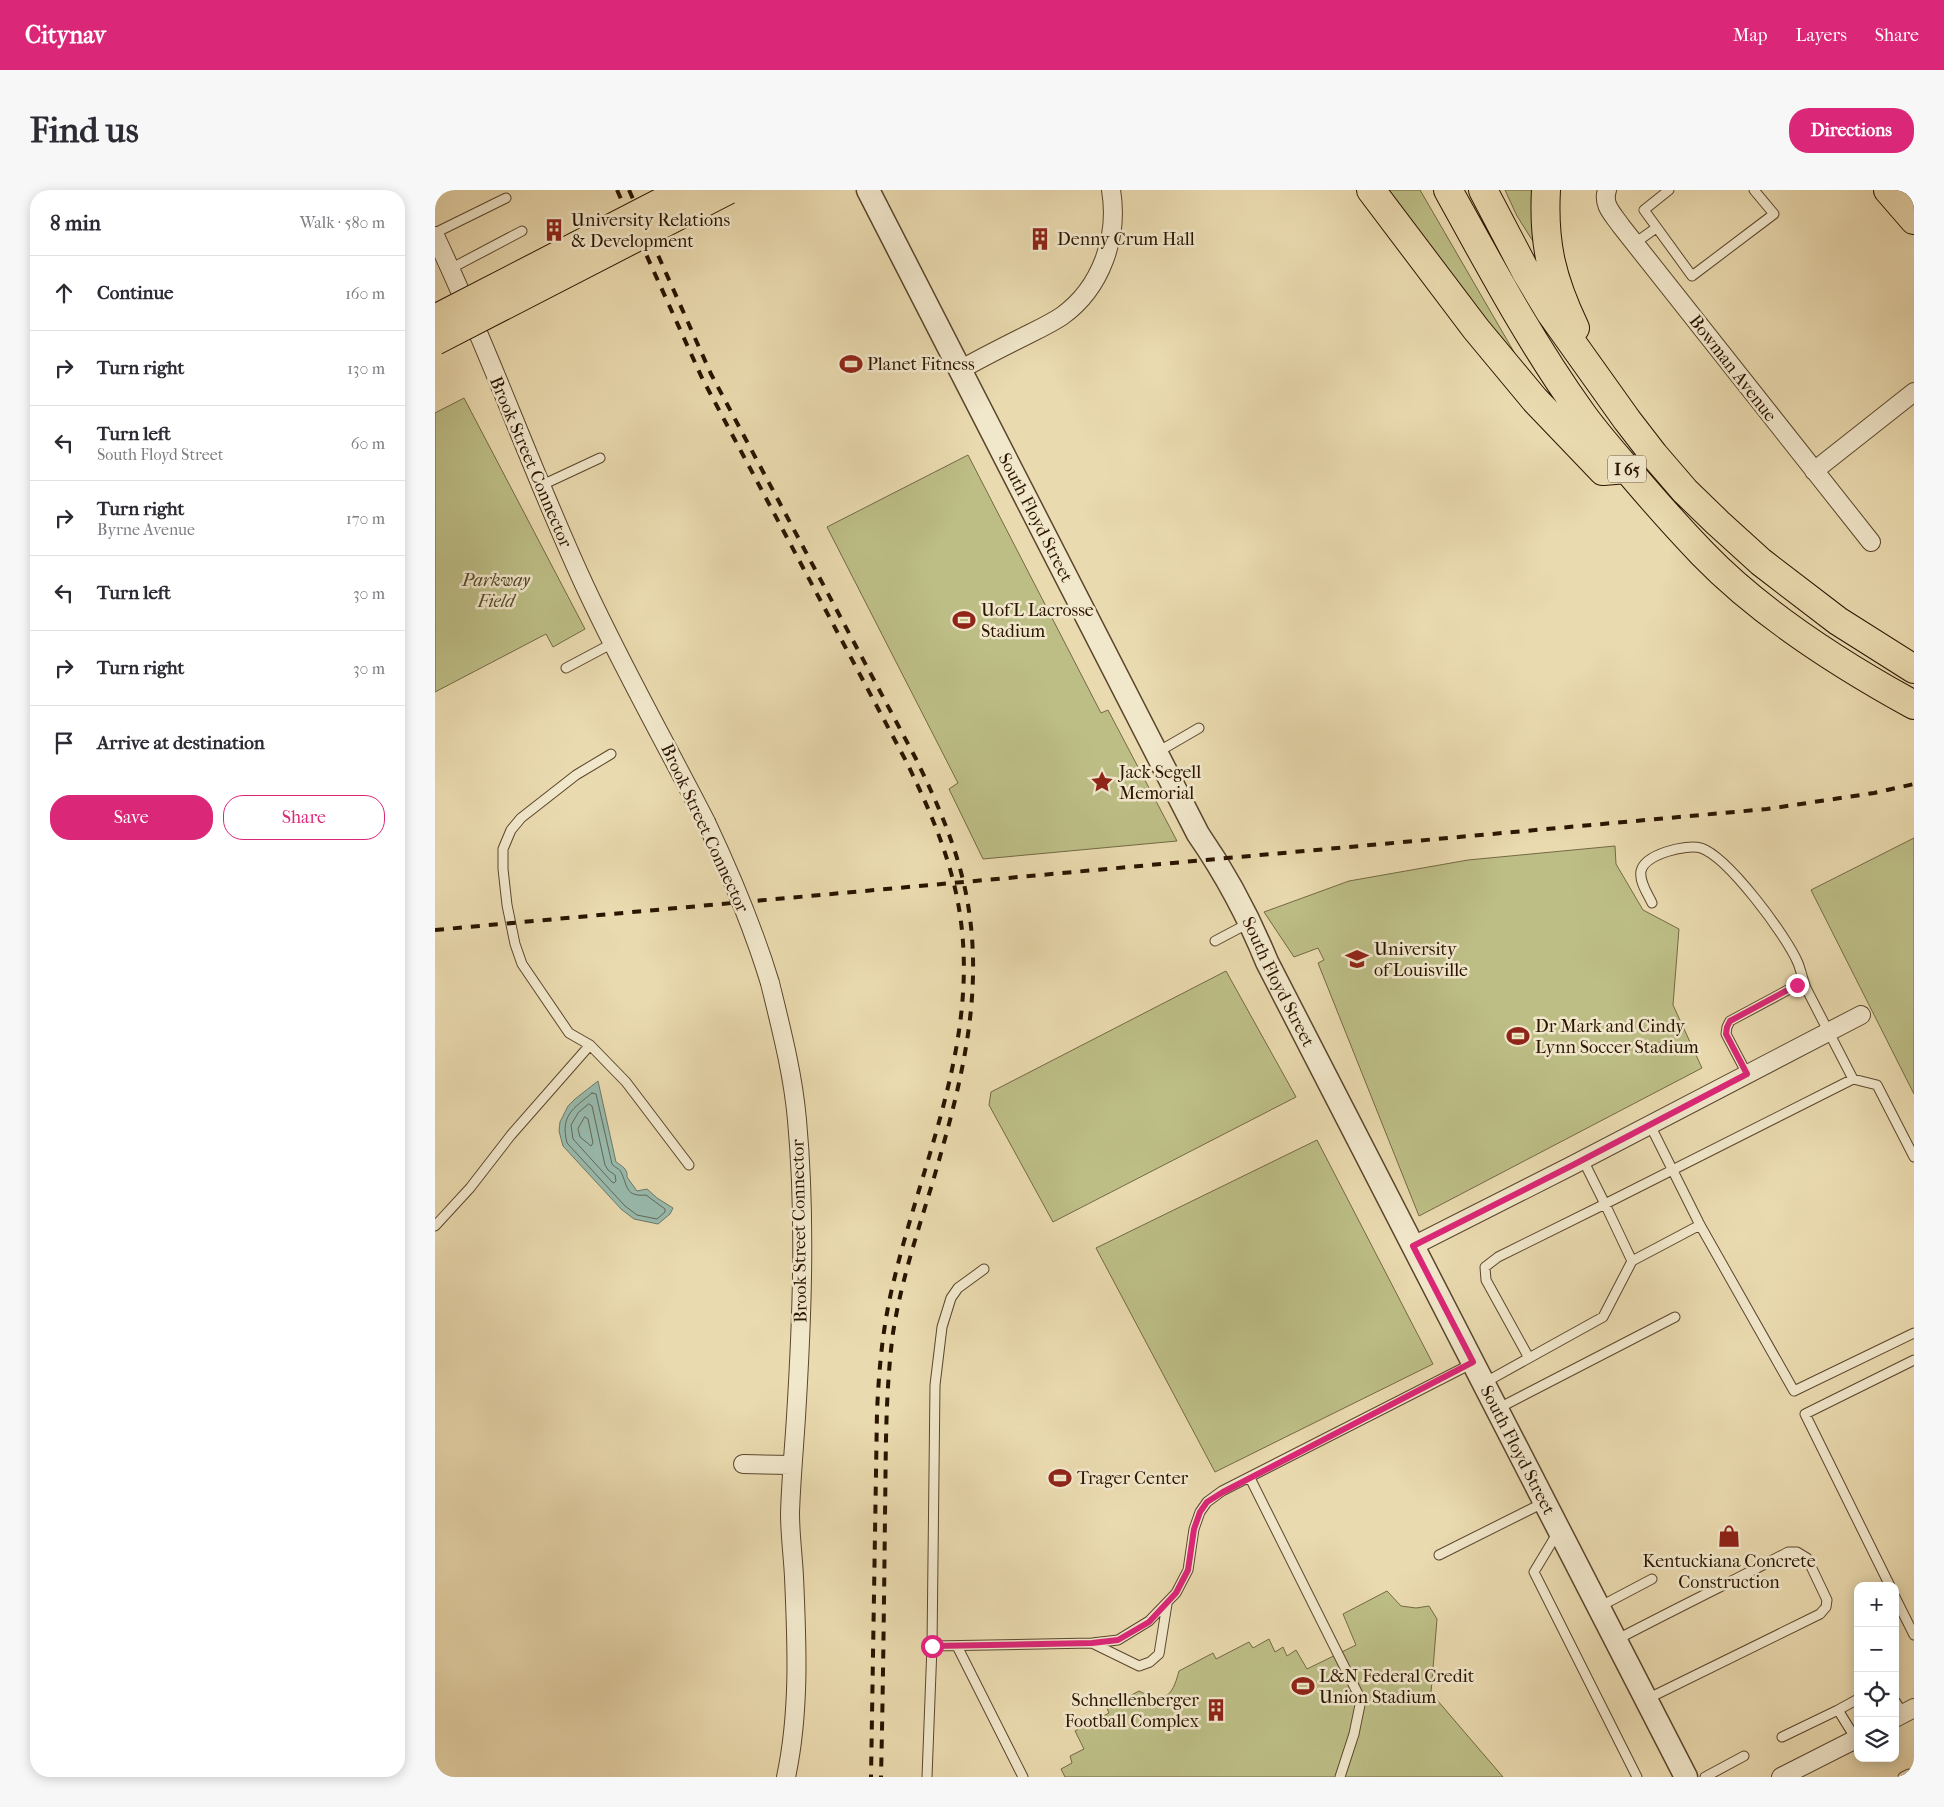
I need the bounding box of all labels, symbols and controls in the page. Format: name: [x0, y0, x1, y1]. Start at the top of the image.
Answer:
text: Citynav: [25, 21, 106, 49]
text: Map: [1733, 25, 1767, 46]
text: Layers: [1795, 25, 1847, 46]
text: Share: [1875, 25, 1919, 46]
button: Directions: [1789, 108, 1914, 153]
text: Find us: [30, 110, 139, 151]
place label: University Relations & Development: [571, 210, 730, 252]
text: 8 min: [50, 211, 101, 235]
text: Walk · 580 m: [300, 213, 385, 232]
building icon: University Relations & Development: [541, 217, 567, 243]
building icon: Denny Crum Hall: [1027, 226, 1053, 252]
place label: Denny Crum Hall: [1057, 229, 1195, 250]
icon: ahead: [50, 279, 78, 307]
text: Continue: [97, 282, 173, 304]
text: 160 m: [345, 284, 385, 303]
street label: Bowman Avenue: [1684, 311, 1781, 426]
sports icon: Planet Fitness: [838, 351, 864, 377]
icon: right: [50, 354, 78, 382]
place label: Planet Fitness: [867, 354, 975, 375]
text: Turn right: [97, 357, 184, 379]
text: 130 m: [347, 359, 385, 378]
street label: Brook Street Connector: [485, 374, 576, 551]
text: Turn left: [97, 423, 171, 445]
icon: left: [50, 429, 78, 457]
text: 60 m: [351, 434, 385, 453]
text: South Floyd Street: [97, 445, 223, 464]
street label: South Floyd Street: [994, 450, 1077, 586]
road number: I 65: [1608, 456, 1646, 482]
text: Turn right: [97, 498, 184, 520]
icon: right: [50, 504, 78, 532]
text: 170 m: [346, 509, 385, 528]
text: Byrne Avenue: [97, 520, 195, 539]
park label: Parkway Field: [461, 570, 530, 612]
icon: left: [50, 579, 78, 607]
text: Turn left: [97, 582, 171, 604]
text: 30 m: [353, 584, 385, 603]
place label: UofL Lacrosse Stadium: [981, 600, 1094, 642]
sports icon: UofL Lacrosse Stadium: [951, 607, 977, 633]
icon: right: [50, 654, 78, 682]
text: Turn right: [97, 657, 184, 679]
text: 30 m: [353, 659, 385, 678]
icon: arrive: [50, 729, 78, 757]
text: Arrive at destination: [97, 732, 265, 754]
street label: Brook Street Connector: [656, 741, 753, 916]
place label: Jack Segell Memorial: [1117, 762, 1201, 804]
place icon: Jack Segell Memorial: [1089, 769, 1115, 795]
button: Save: [50, 795, 213, 840]
button: Share: [223, 795, 385, 840]
street label: South Floyd Street: [1237, 914, 1319, 1051]
place label: University of Louisville: [1374, 939, 1468, 981]
school or university icon: University of Louisville: [1344, 946, 1370, 972]
route end: [1786, 974, 1809, 997]
place label: Dr Mark and Cindy Lynn Soccer Stadium: [1535, 1016, 1699, 1058]
sports icon: Dr Mark and Cindy Lynn Soccer Stadium: [1505, 1023, 1531, 1049]
street label: Brook Street Connector: [787, 1139, 812, 1323]
street label: South Floyd Street: [1476, 1382, 1560, 1519]
sports icon: Trager Center: [1047, 1465, 1073, 1491]
place label: Trager Center: [1077, 1468, 1189, 1489]
shop icon: Kentuckiana Concrete Construction: [1716, 1523, 1742, 1549]
place label: Kentuckiana Concrete Construction: [1642, 1551, 1816, 1593]
map controls: [1854, 1582, 1899, 1762]
button: +: [1854, 1582, 1899, 1627]
button: −: [1854, 1627, 1899, 1672]
route start: [921, 1635, 944, 1658]
place label: L&N Federal Credit Union Stadium: [1319, 1666, 1475, 1708]
button: locate: [1854, 1672, 1899, 1717]
sports icon: L&N Federal Credit Union Stadium: [1290, 1673, 1316, 1699]
place label: Schnellenberger Football Complex: [1065, 1690, 1200, 1732]
building icon: Schnellenberger Football Complex: [1203, 1697, 1229, 1723]
button: layers: [1854, 1717, 1899, 1762]

